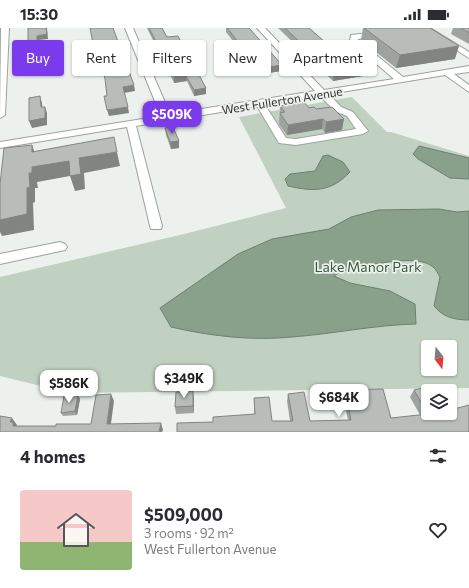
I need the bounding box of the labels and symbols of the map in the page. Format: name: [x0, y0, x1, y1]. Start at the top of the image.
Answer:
street label: West Fullerton Avenue: [221, 84, 343, 116]
pin: $509K: [144, 101, 200, 135]
park label: Lake Manor Park: [314, 258, 422, 275]
north arrow: [421, 340, 457, 376]
pin: $349K: [156, 365, 212, 399]
pin: $586K: [41, 370, 97, 404]
pin: $684K: [311, 384, 367, 418]

